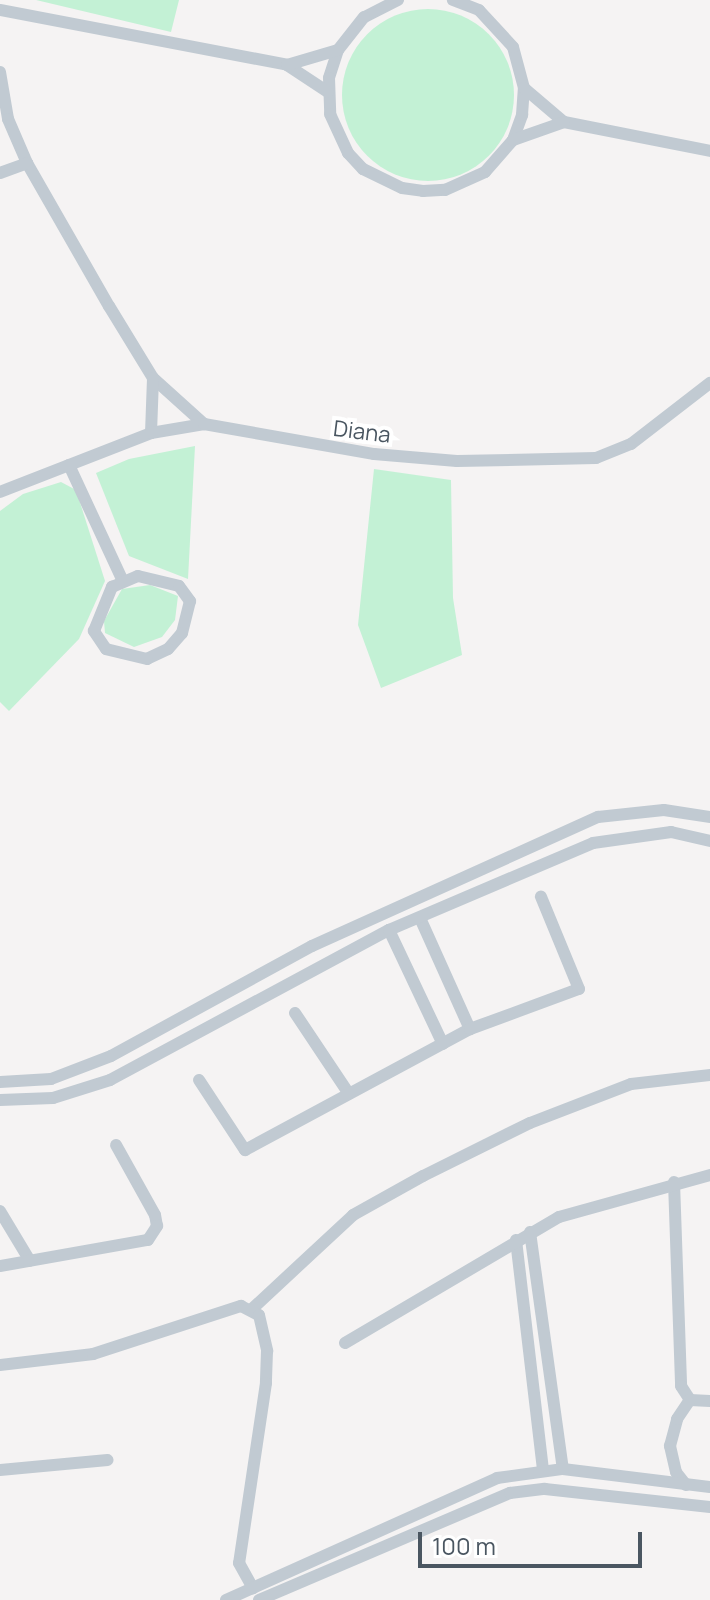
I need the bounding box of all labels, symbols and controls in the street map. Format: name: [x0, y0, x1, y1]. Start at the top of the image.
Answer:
street label: Diana: [332, 415, 392, 449]
scale bar: [422, 1516, 646, 1566]
text: 100 m: [432, 1529, 496, 1562]

